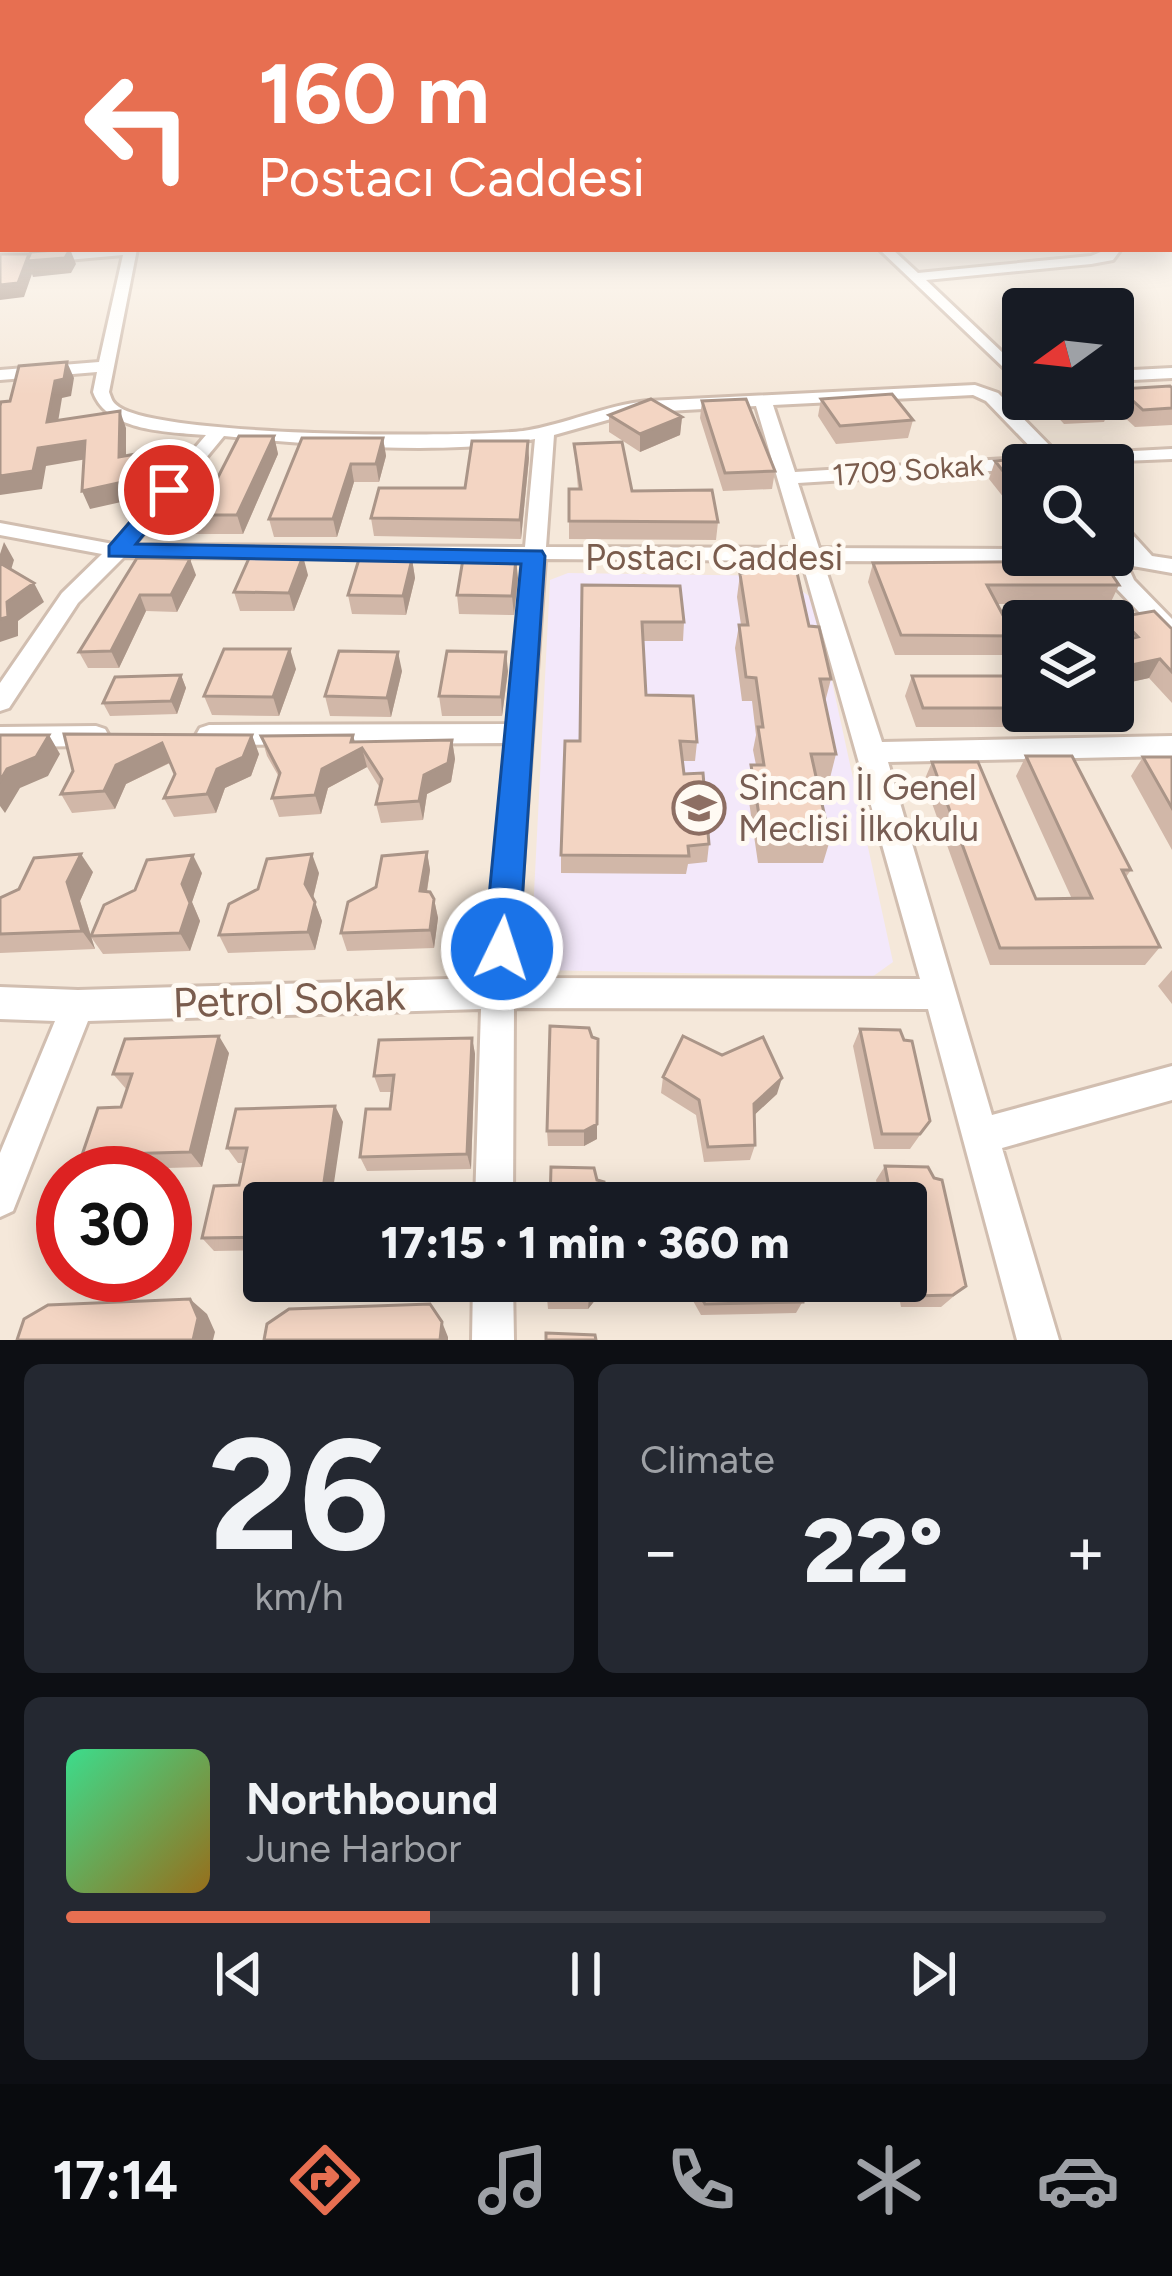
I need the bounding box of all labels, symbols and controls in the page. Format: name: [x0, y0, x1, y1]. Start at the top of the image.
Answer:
text: 160 m: [258, 43, 490, 144]
icon: left: [60, 48, 216, 204]
text: Postacı Caddesi: [258, 145, 645, 210]
north arrow: [1002, 288, 1134, 420]
map controls: [1002, 288, 1134, 732]
pin: [118, 439, 220, 541]
button: search: [1002, 444, 1134, 576]
street label: 1709 Sokak: [831, 446, 986, 494]
icon: arrive: [136, 457, 202, 523]
street label: Postacı Caddesi: [585, 536, 843, 579]
button: layers: [1002, 600, 1134, 732]
place label: Sincan İl Genel Meclisi İlkokulu: [738, 766, 979, 850]
school or university icon: Sincan İl Genel Meclisi İlkokulu: [671, 780, 727, 836]
position arrow: [439, 886, 565, 1012]
street label: Petrol Sokak: [172, 969, 407, 1029]
speed limit sign: 30: [36, 1146, 192, 1302]
text: 17:15 · 1 min · 360 m: [380, 1215, 790, 1269]
text: 26: [209, 1401, 389, 1588]
text: Climate: [640, 1436, 775, 1483]
text: 22°: [803, 1496, 943, 1605]
text: −: [640, 1511, 681, 1591]
text: +: [1065, 1511, 1106, 1591]
text: km/h: [254, 1573, 344, 1620]
text: Northbound: [246, 1771, 499, 1825]
text: June Harbor: [246, 1825, 462, 1872]
icon: previous: [206, 1941, 272, 2007]
icon: pause: [553, 1941, 619, 2007]
icon: next: [900, 1941, 966, 2007]
icon: directions: [283, 2138, 367, 2222]
icon: music: [471, 2138, 555, 2222]
icon: phone: [659, 2138, 743, 2222]
icon: climate: [847, 2138, 931, 2222]
icon: car: [1036, 2138, 1120, 2222]
text: 17:14: [52, 2148, 178, 2213]

